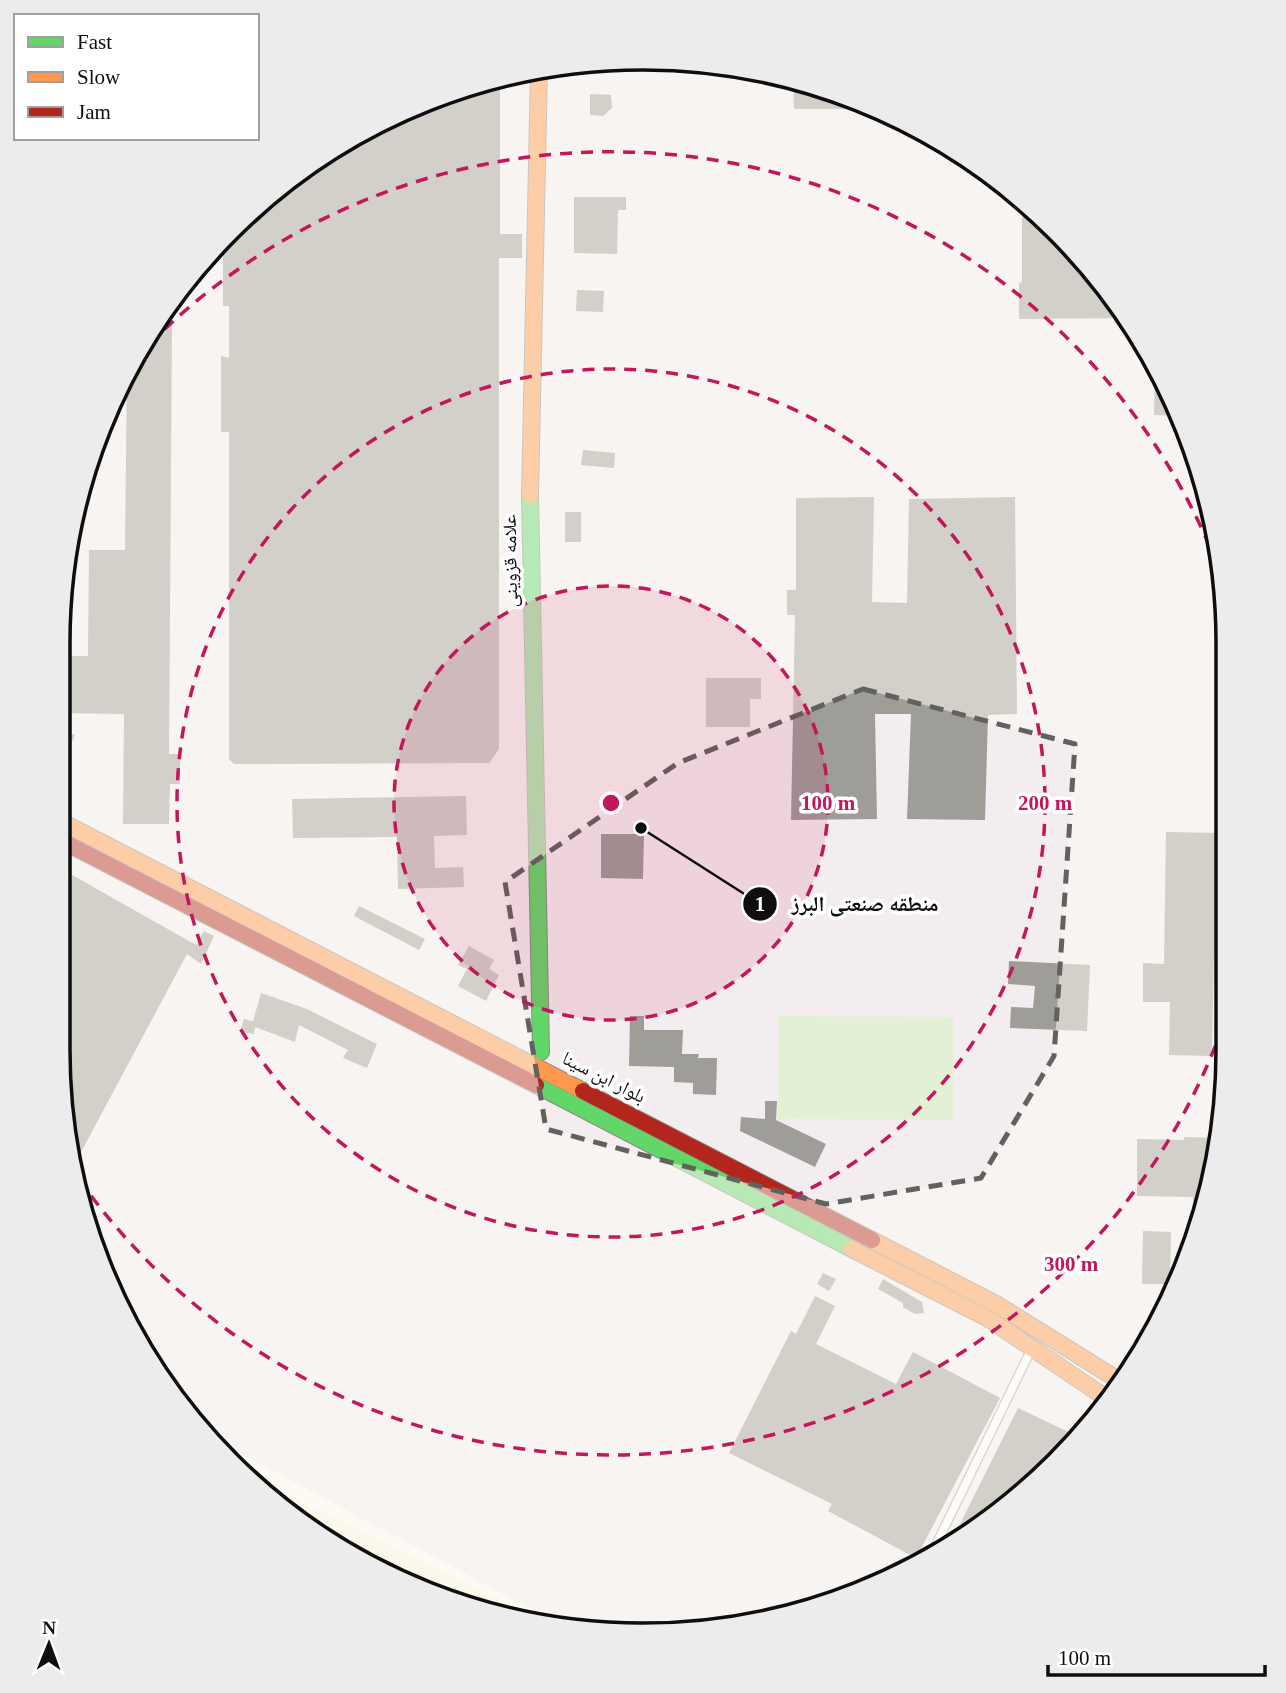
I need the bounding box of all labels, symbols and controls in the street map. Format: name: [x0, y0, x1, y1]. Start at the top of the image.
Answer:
legend: [14, 14, 259, 140]
text: Fast: [77, 30, 112, 54]
text: Slow: [77, 65, 121, 89]
text: Jam: [77, 100, 111, 124]
street label: علامه قزوینی: [499, 514, 522, 608]
centre of rings: [599, 791, 623, 815]
text: 100 m: [801, 791, 856, 815]
text: 200 m: [1018, 791, 1073, 815]
callout: منطقه صنعتی البرز: [743, 883, 953, 925]
text: 1: [755, 892, 765, 916]
text: منطقه صنعتی البرز: [791, 892, 938, 917]
street label: بلوار ابن سینا: [558, 1047, 649, 1108]
text: 300 m: [1044, 1252, 1099, 1276]
north arrow: [14, 1609, 84, 1679]
text: N: [42, 1617, 57, 1638]
scale bar: [1048, 1634, 1265, 1678]
text: 100 m: [1058, 1646, 1111, 1670]

